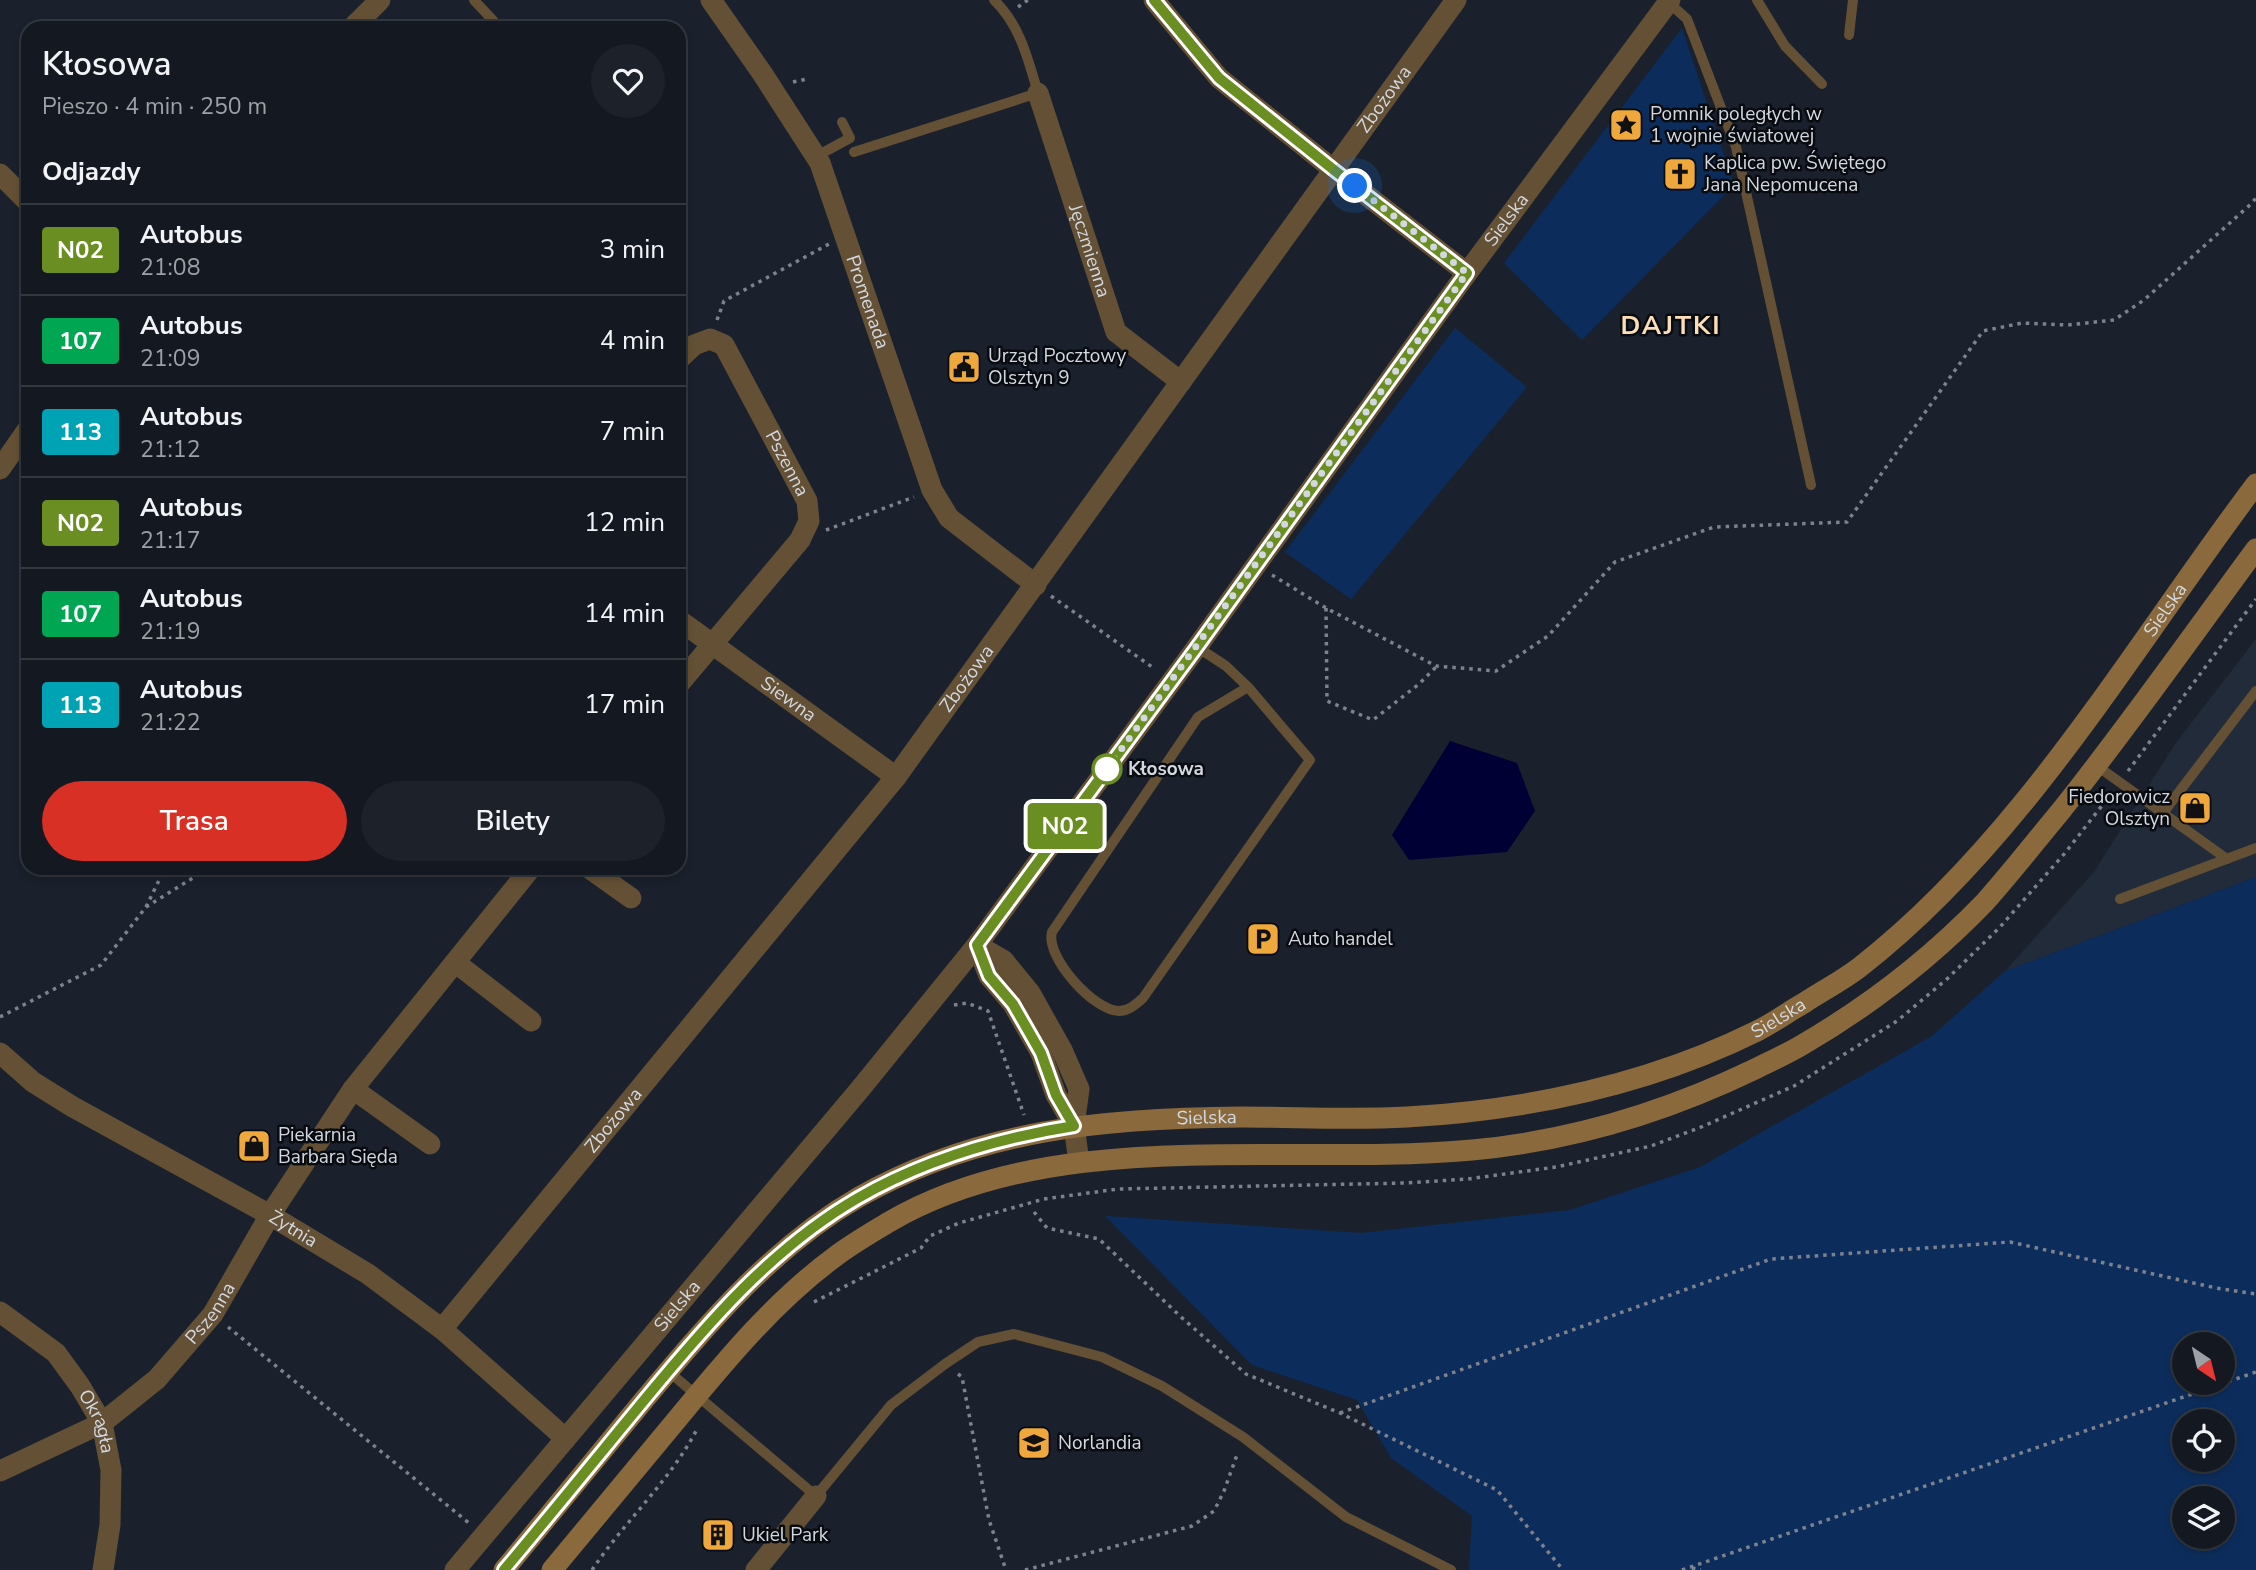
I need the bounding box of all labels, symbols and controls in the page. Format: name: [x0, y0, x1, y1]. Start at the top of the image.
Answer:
text: Kłosowa: [42, 42, 171, 87]
button: heart: [591, 44, 665, 118]
street label: Zbożowa: [1351, 60, 1418, 138]
text: Pieszo · 4 min · 250 m: [42, 91, 267, 122]
place label: Pomnik poległych w 1 wojnie światowej: [1650, 101, 1822, 149]
place icon: Pomnik poległych w 1 wojnie światowej: [1607, 106, 1645, 144]
place label: Kaplica pw. Świętego Jana Nepomucena: [1703, 150, 1886, 198]
text: Odjazdy: [42, 154, 140, 189]
church icon: Kaplica pw. Świętego Jana Nepomucena: [1661, 155, 1699, 193]
your location: [1337, 168, 1372, 203]
street label: Sielska: [1478, 188, 1535, 252]
street label: Jęczmienna: [1062, 200, 1117, 301]
text: Autobus: [140, 217, 243, 252]
text: 3 min: [600, 232, 665, 267]
text: N02: [57, 234, 104, 266]
text: 21:08: [140, 252, 200, 283]
street label: Promenada: [839, 252, 896, 352]
text: Autobus: [140, 308, 243, 343]
district label: DAJTKI: [1620, 308, 1722, 343]
text: 4 min: [600, 323, 665, 358]
text: 107: [59, 325, 102, 357]
text: 21:09: [140, 343, 200, 374]
place label: Urząd Pocztowy Olsztyn 9: [988, 343, 1126, 391]
public building icon: Urząd Pocztowy Olsztyn 9: [945, 348, 983, 386]
text: Autobus: [140, 399, 243, 434]
text: 7 min: [600, 414, 665, 449]
text: 113: [59, 416, 102, 448]
street label: Pszenna: [759, 426, 815, 501]
text: 21:12: [140, 434, 200, 465]
text: Autobus: [140, 490, 243, 525]
text: 12 min: [584, 505, 665, 540]
text: N02: [57, 507, 104, 539]
text: 21:17: [140, 525, 200, 556]
street label: Sielska: [2137, 578, 2193, 642]
text: Autobus: [140, 581, 243, 616]
text: 14 min: [584, 596, 665, 631]
text: 107: [59, 598, 102, 630]
text: 21:19: [140, 616, 200, 647]
street label: Zbożowa: [934, 640, 1000, 718]
street label: Siewna: [755, 670, 822, 728]
text: Autobus: [140, 672, 243, 707]
text: 17 min: [584, 687, 665, 722]
text: 113: [59, 689, 102, 721]
text: 21:22: [140, 707, 200, 738]
marker: Kłosowa: [1092, 754, 1122, 784]
place label: Kłosowa: [1128, 756, 1204, 782]
button: Trasa: [42, 781, 347, 861]
button: Bilety: [361, 781, 665, 861]
place label: Fiedorowicz Olsztyn: [2068, 784, 2170, 832]
shop icon: Fiedorowicz Olsztyn: [2176, 789, 2214, 827]
line badge: N02: [1025, 803, 1105, 849]
text: N02: [1042, 810, 1088, 842]
parking icon: Auto handel: [1244, 920, 1282, 958]
place label: Auto handel: [1288, 926, 1393, 952]
street label: Sielska: [1746, 992, 1811, 1045]
street label: Zbożowa: [579, 1082, 648, 1159]
street label: Sielska: [1176, 1104, 1237, 1131]
place label: Piekarnia Barbara Sięda: [278, 1122, 398, 1170]
shop icon: Piekarnia Barbara Sięda: [235, 1127, 273, 1165]
street label: Żytnia: [264, 1204, 323, 1254]
street label: Sielska: [648, 1275, 707, 1338]
street label: Pszenna: [179, 1278, 242, 1350]
north arrow: [2172, 1332, 2235, 1395]
map controls: [2172, 1332, 2235, 1549]
street label: Okrągła: [72, 1384, 121, 1456]
button: locate: [2172, 1409, 2235, 1472]
school or university icon: Norlandia: [1015, 1424, 1053, 1462]
place label: Norlandia: [1058, 1430, 1141, 1456]
button: layers: [2172, 1486, 2235, 1549]
building icon: Ukiel Park: [699, 1516, 737, 1554]
place label: Ukiel Park: [742, 1522, 829, 1548]

